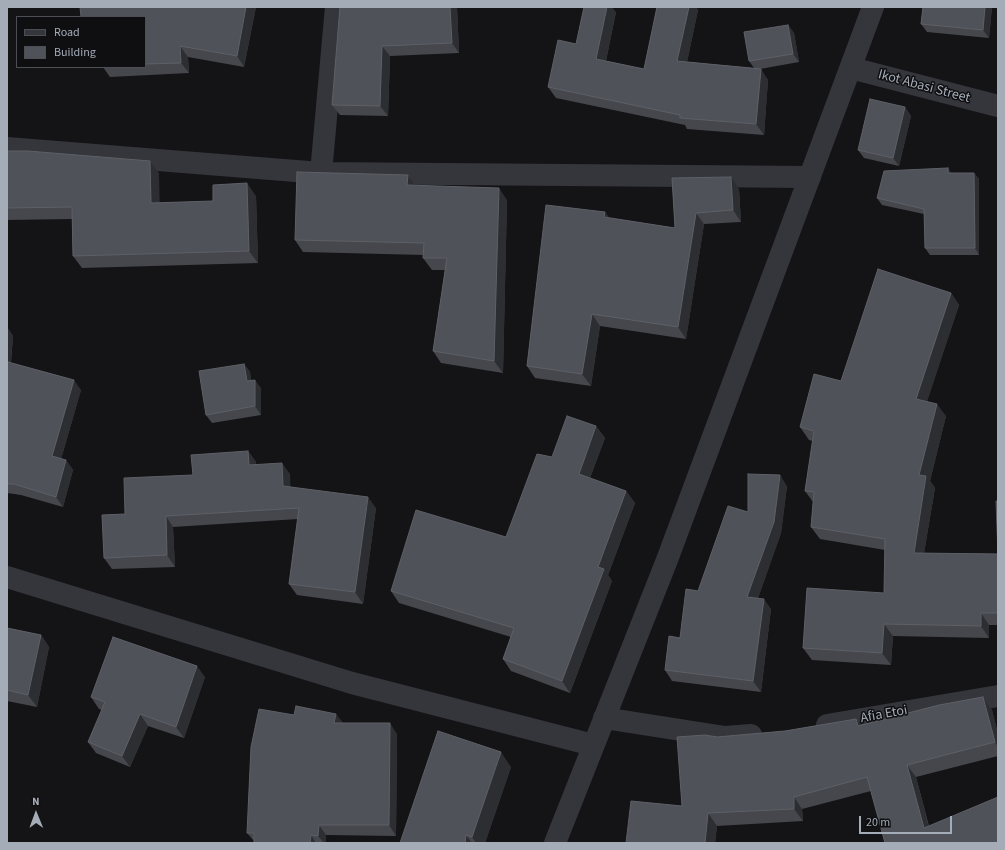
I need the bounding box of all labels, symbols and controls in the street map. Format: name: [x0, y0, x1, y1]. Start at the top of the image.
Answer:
legend: [16, 16, 146, 68]
text: Road: [54, 24, 80, 41]
text: Building: [54, 44, 96, 61]
street label: Ikot Abasi Street: [876, 67, 972, 107]
street label: Afia Etoi: [859, 703, 909, 727]
north arrow: [16, 794, 56, 834]
text: N: [32, 794, 40, 809]
scale bar: [861, 808, 954, 834]
text: 20 m: [866, 814, 890, 831]

